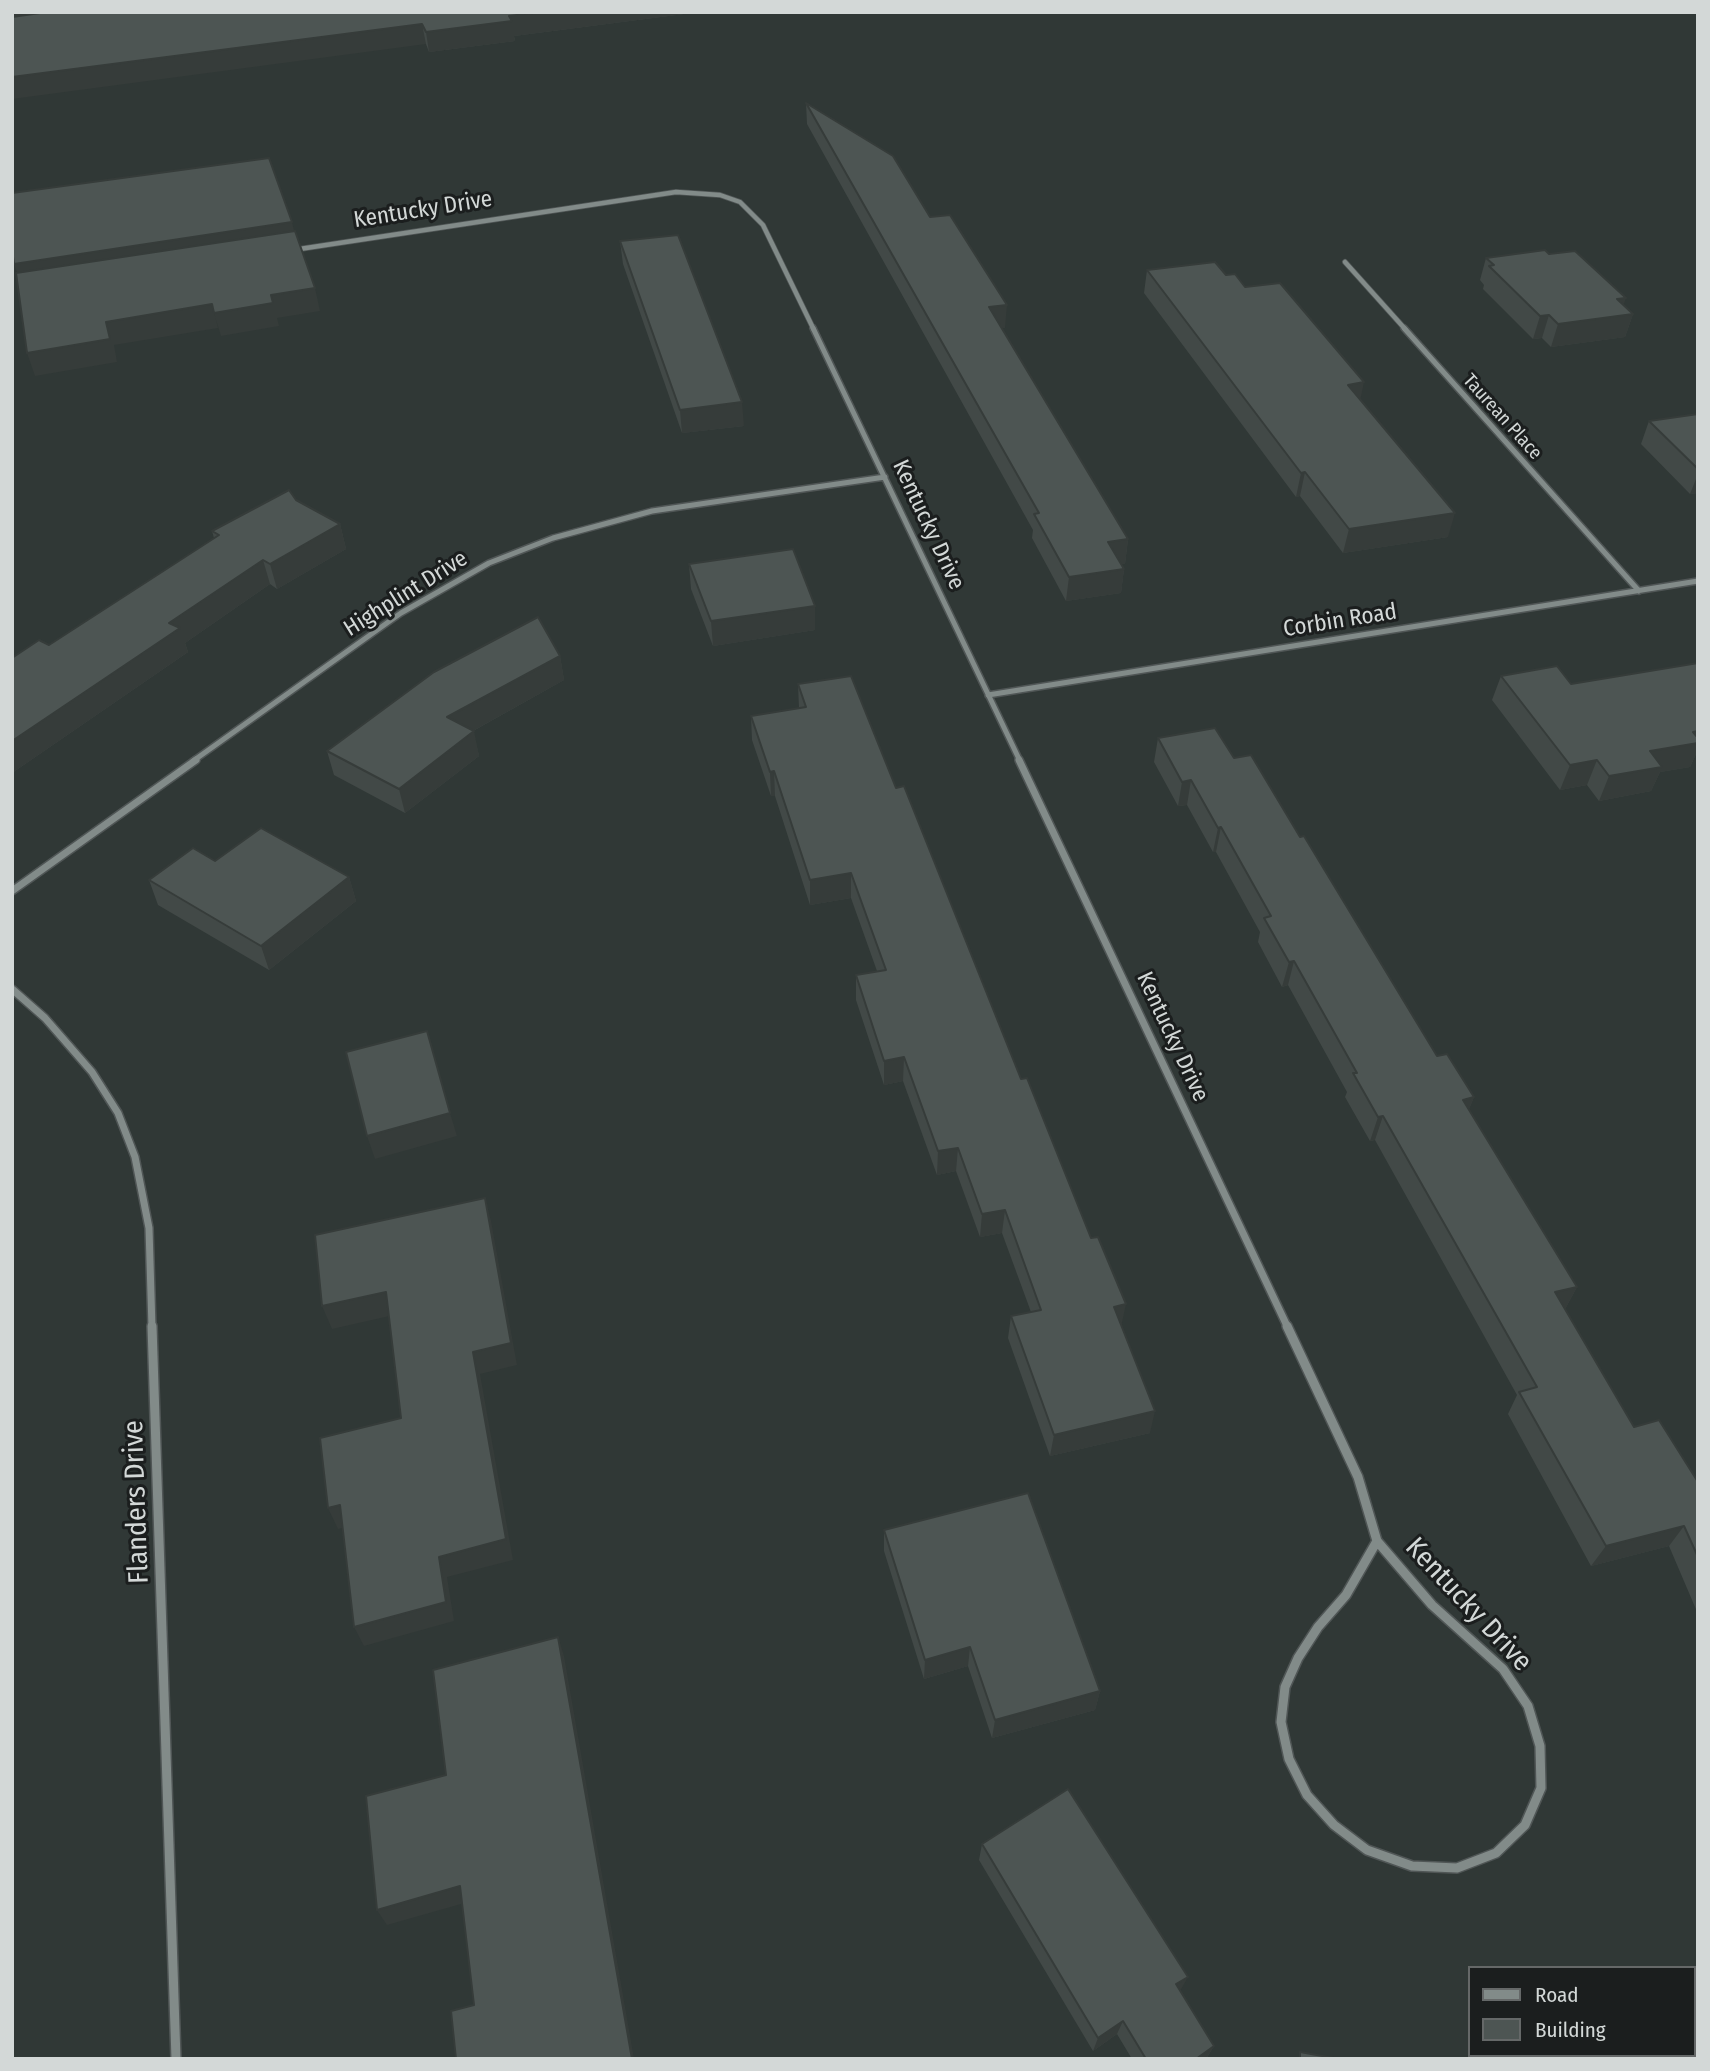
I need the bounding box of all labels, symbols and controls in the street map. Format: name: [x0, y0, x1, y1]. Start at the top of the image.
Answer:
street label: Kentucky Drive: [352, 185, 494, 235]
street label: Taurean Place: [1458, 369, 1546, 465]
street label: Kentucky Drive: [886, 456, 970, 594]
street label: Highplint Drive: [339, 545, 473, 643]
street label: Corbin Road: [1281, 598, 1399, 644]
street label: Kentucky Drive: [1130, 968, 1214, 1106]
street label: Flanders Drive: [117, 1420, 157, 1584]
street label: Kentucky Drive: [1398, 1531, 1538, 1679]
legend: [1468, 1966, 1696, 2057]
text: Road: [1535, 1982, 1579, 2008]
text: Building: [1535, 2017, 1606, 2043]

